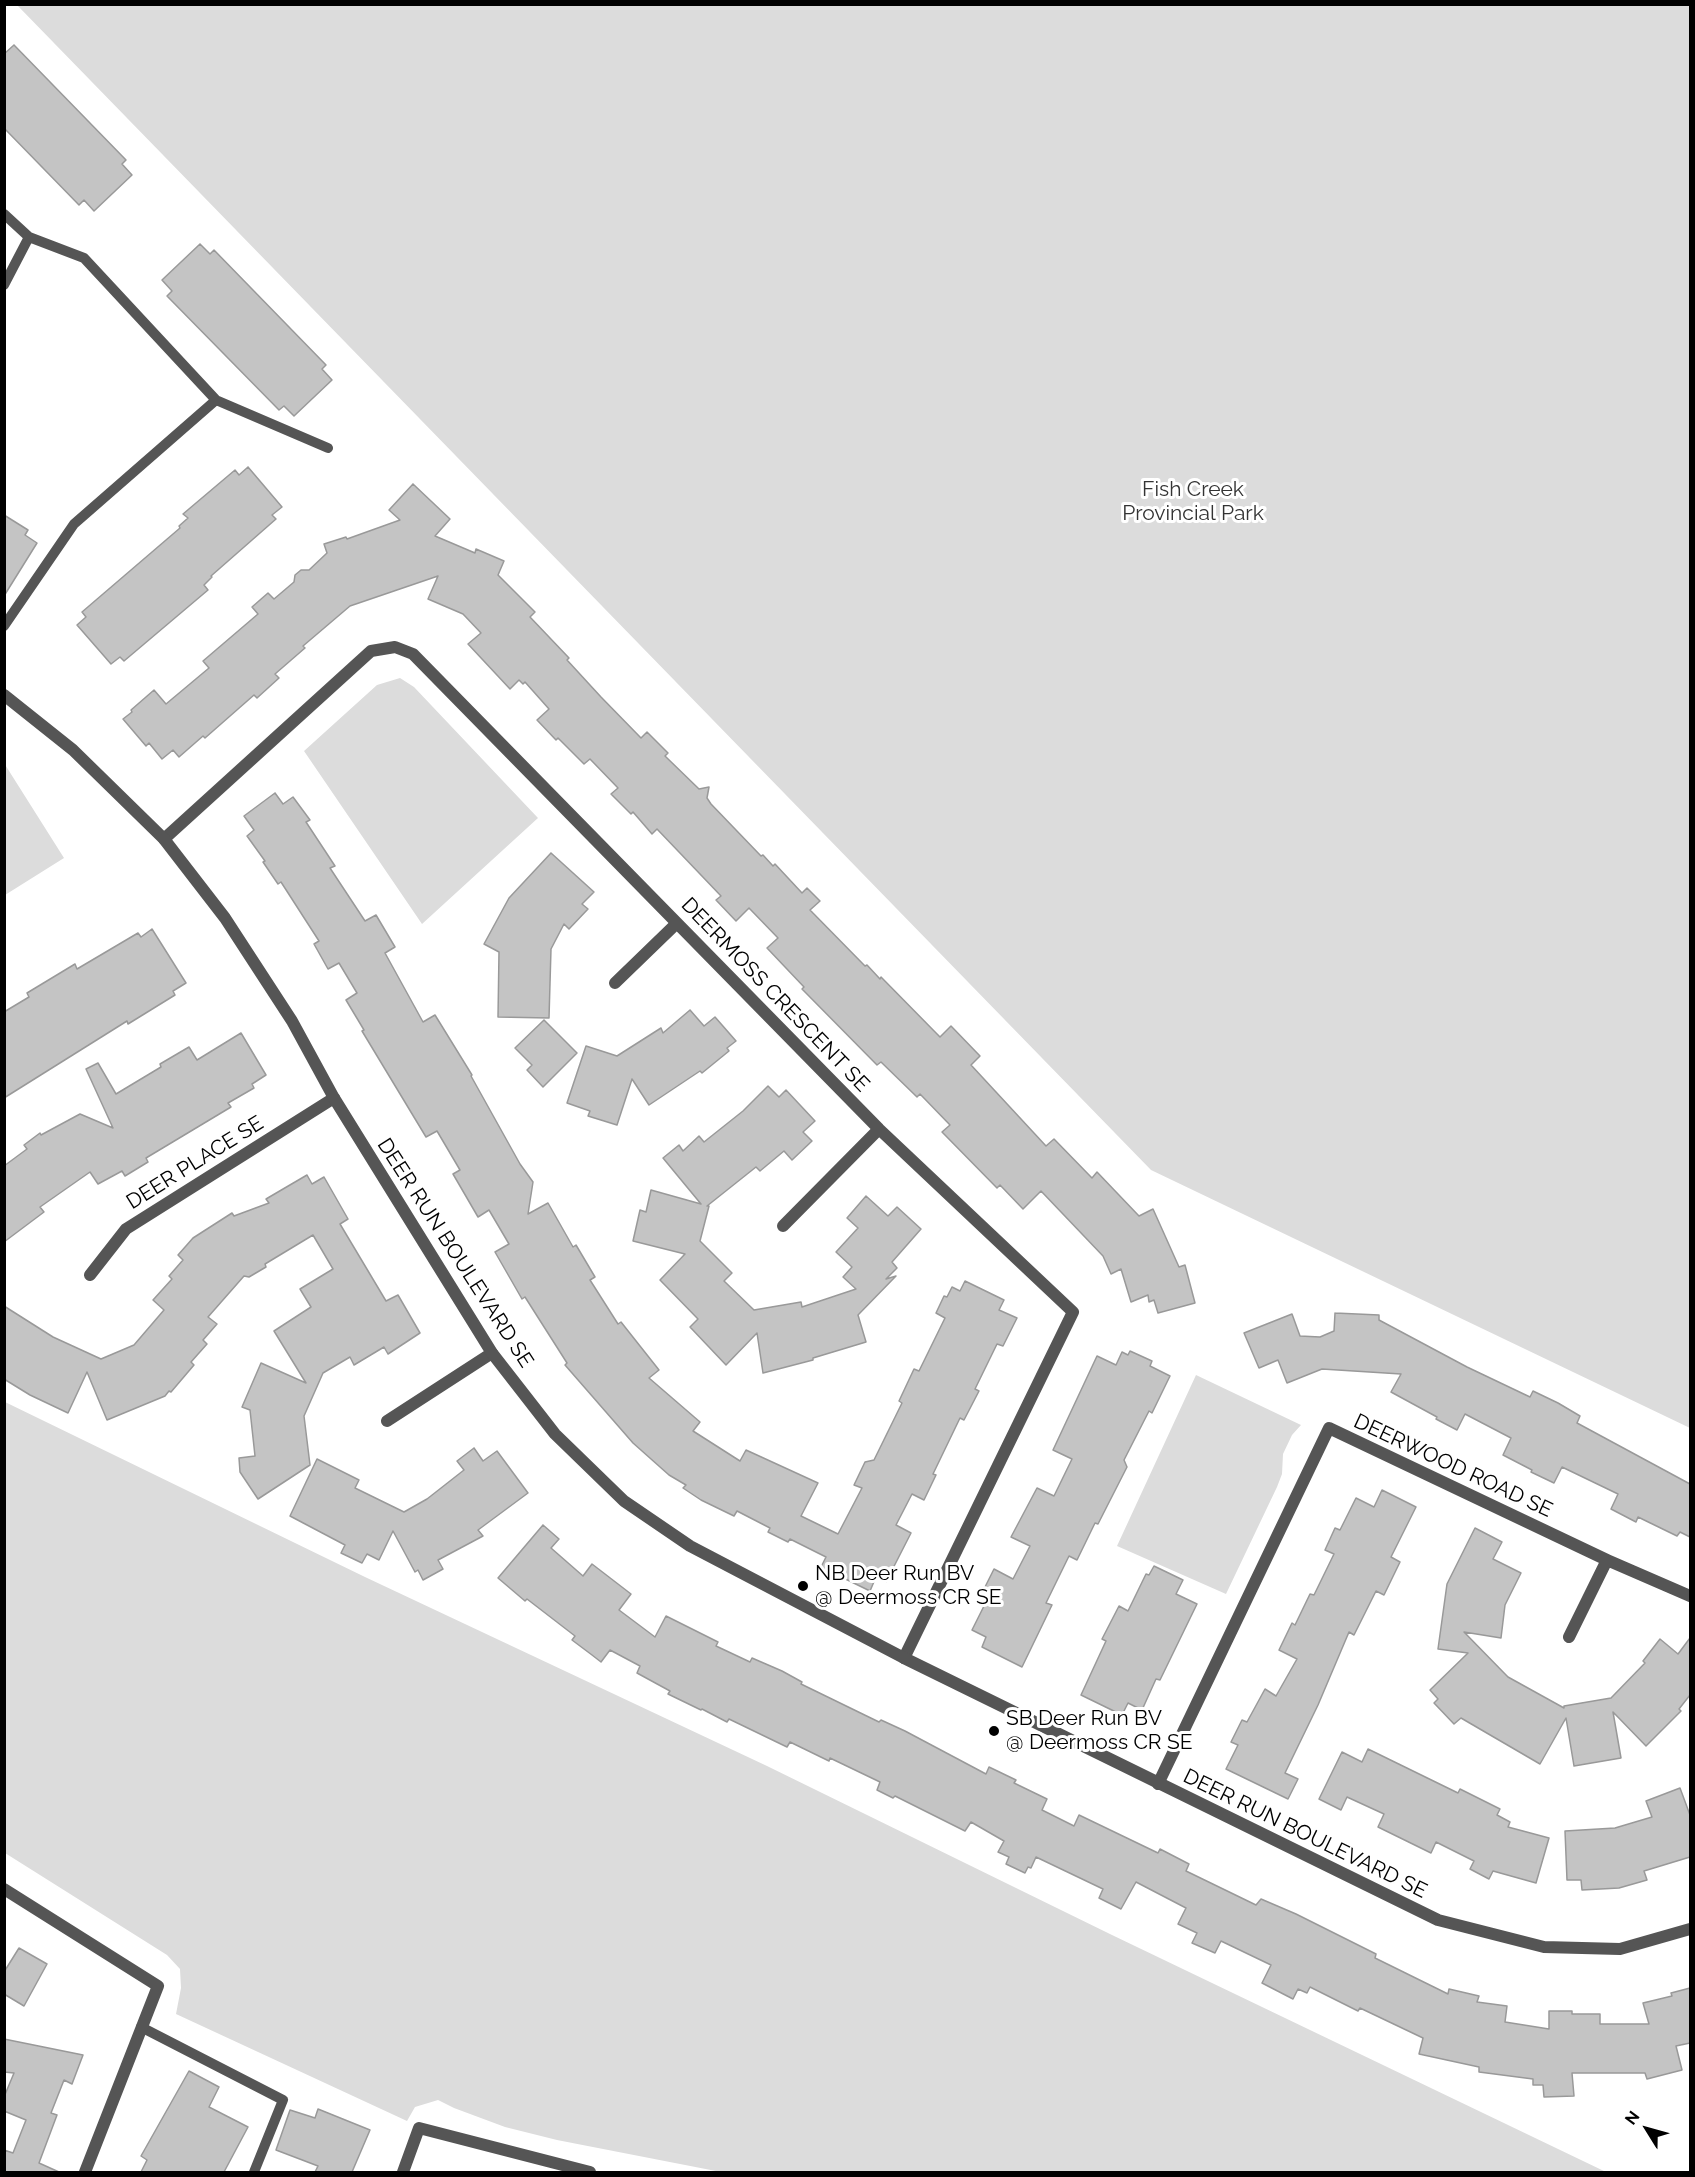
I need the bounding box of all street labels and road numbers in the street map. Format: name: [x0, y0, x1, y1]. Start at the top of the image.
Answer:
street label: DEERMOSS CRESCENT SE: [676, 893, 874, 1097]
street label: DEER PLACE SE: [122, 1111, 268, 1215]
street label: DEER RUN BOULEVARD SE: [371, 1134, 539, 1372]
street label: DEERWOOD ROAD SE: [1350, 1409, 1556, 1523]
street label: DEER RUN BOULEVARD SE: [1179, 1764, 1431, 1904]

